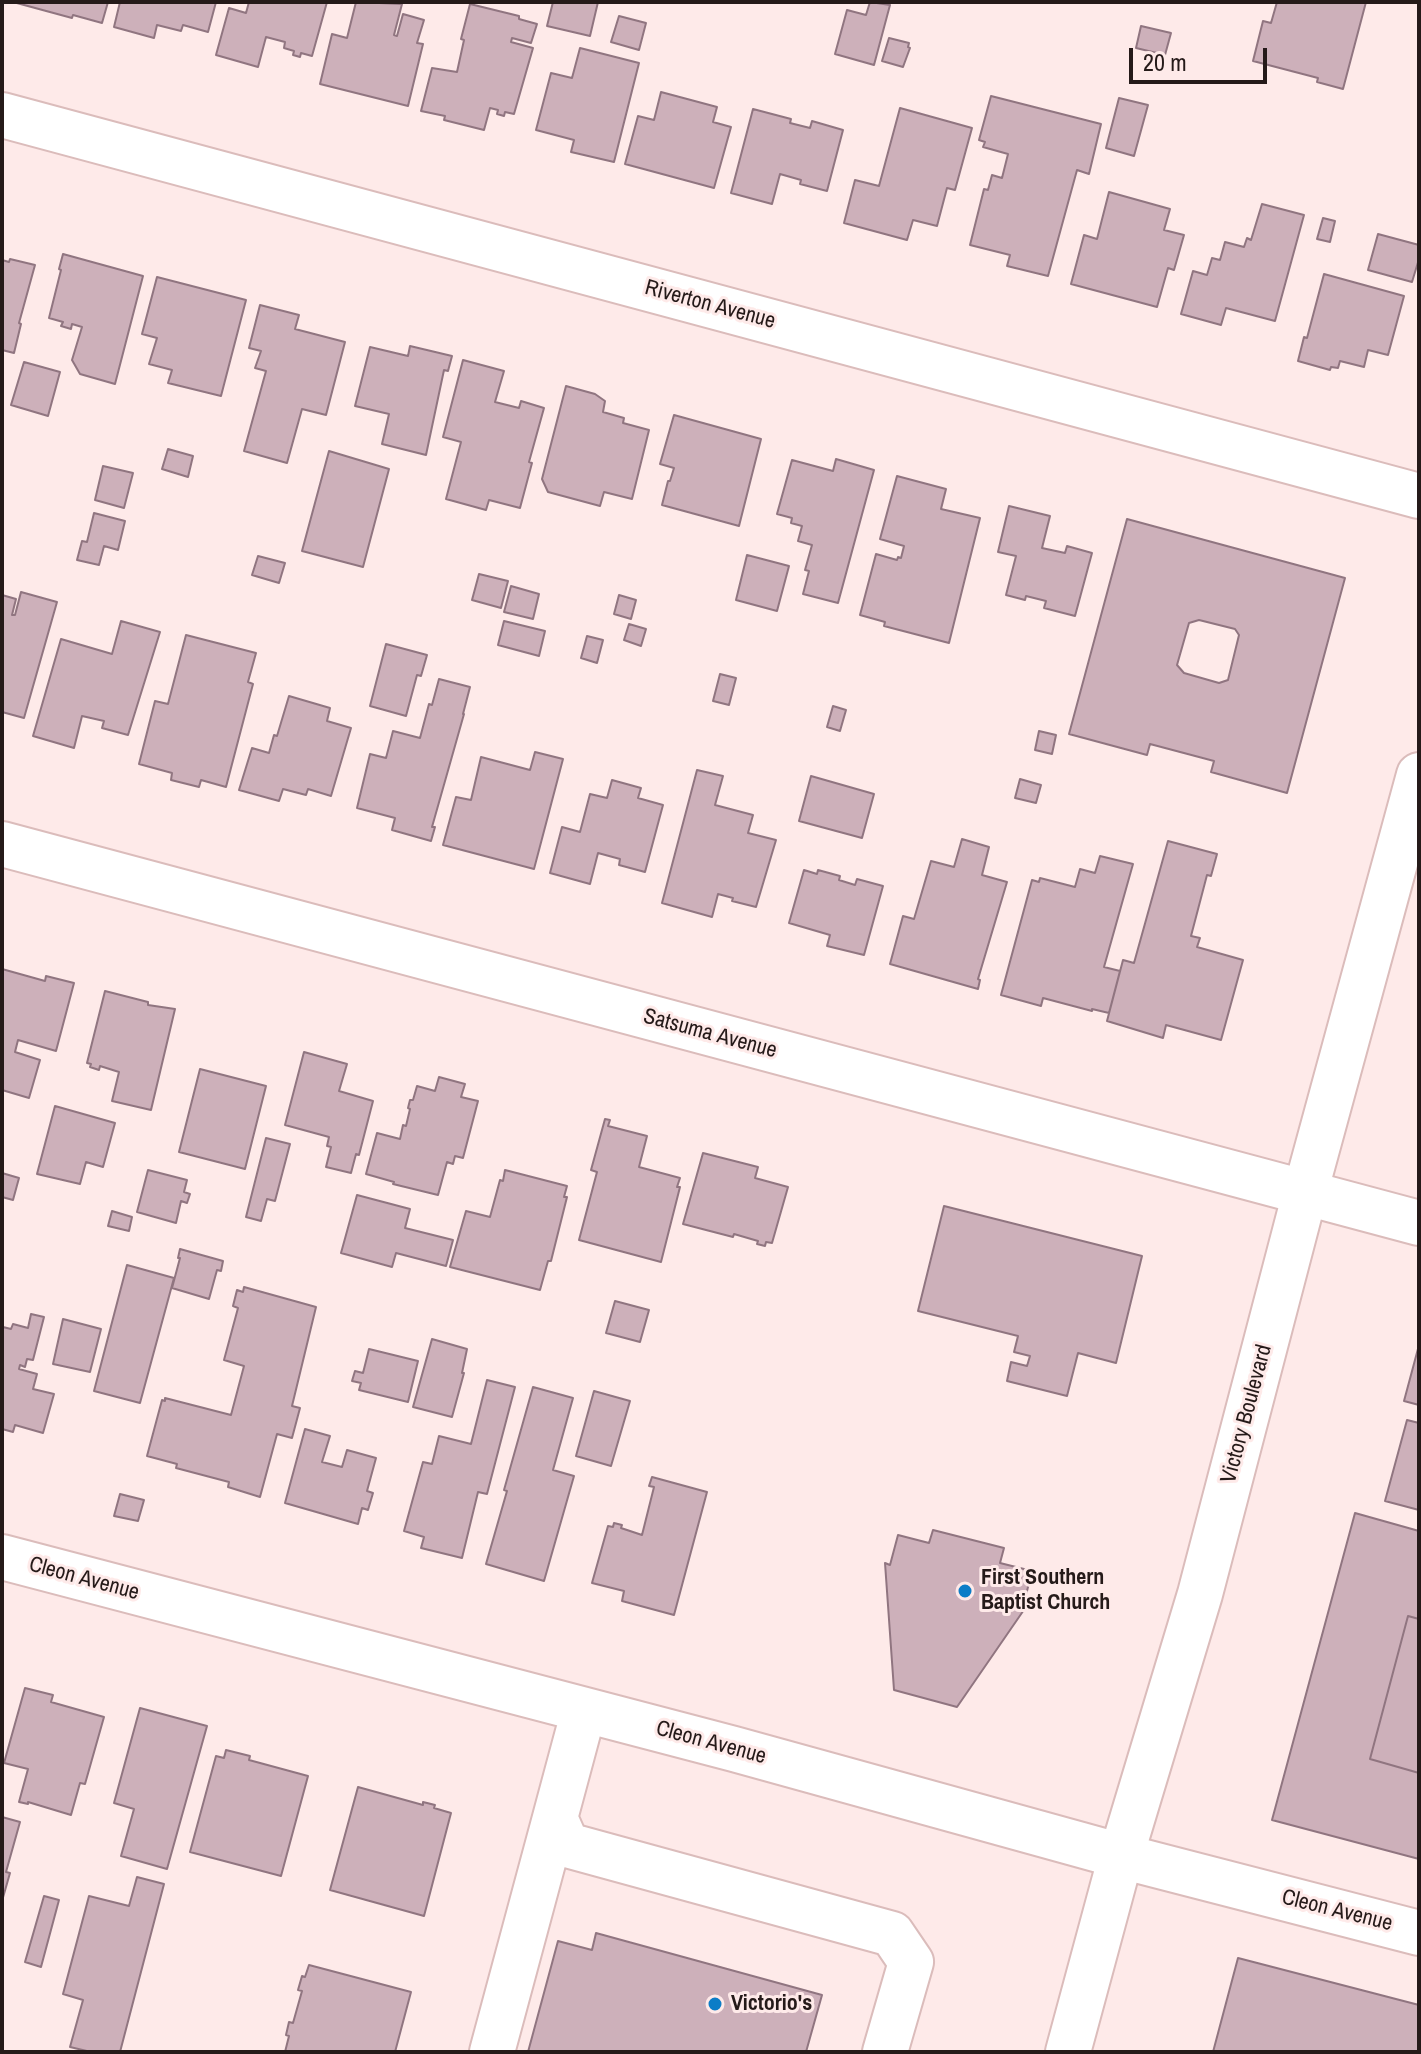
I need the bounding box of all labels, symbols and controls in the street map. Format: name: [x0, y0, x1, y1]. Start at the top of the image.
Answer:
scale bar: [1133, 32, 1271, 82]
text: 20 m: [1143, 46, 1187, 78]
street label: Riverton Avenue: [642, 275, 778, 335]
street label: Satsuma Avenue: [640, 1004, 780, 1064]
street label: Victory Boulevard: [1216, 1342, 1278, 1486]
street label: Cleon Avenue: [26, 1552, 142, 1606]
place label: First Southern Baptist Church: [981, 1565, 1110, 1616]
marker: First Southern Baptist Church: [956, 1582, 974, 1600]
street label: Cleon Avenue: [653, 1716, 769, 1770]
street label: Cleon Avenue: [1279, 1885, 1395, 1937]
place label: Victorio's: [731, 1991, 812, 2017]
marker: Victorio's: [706, 1995, 724, 2013]

